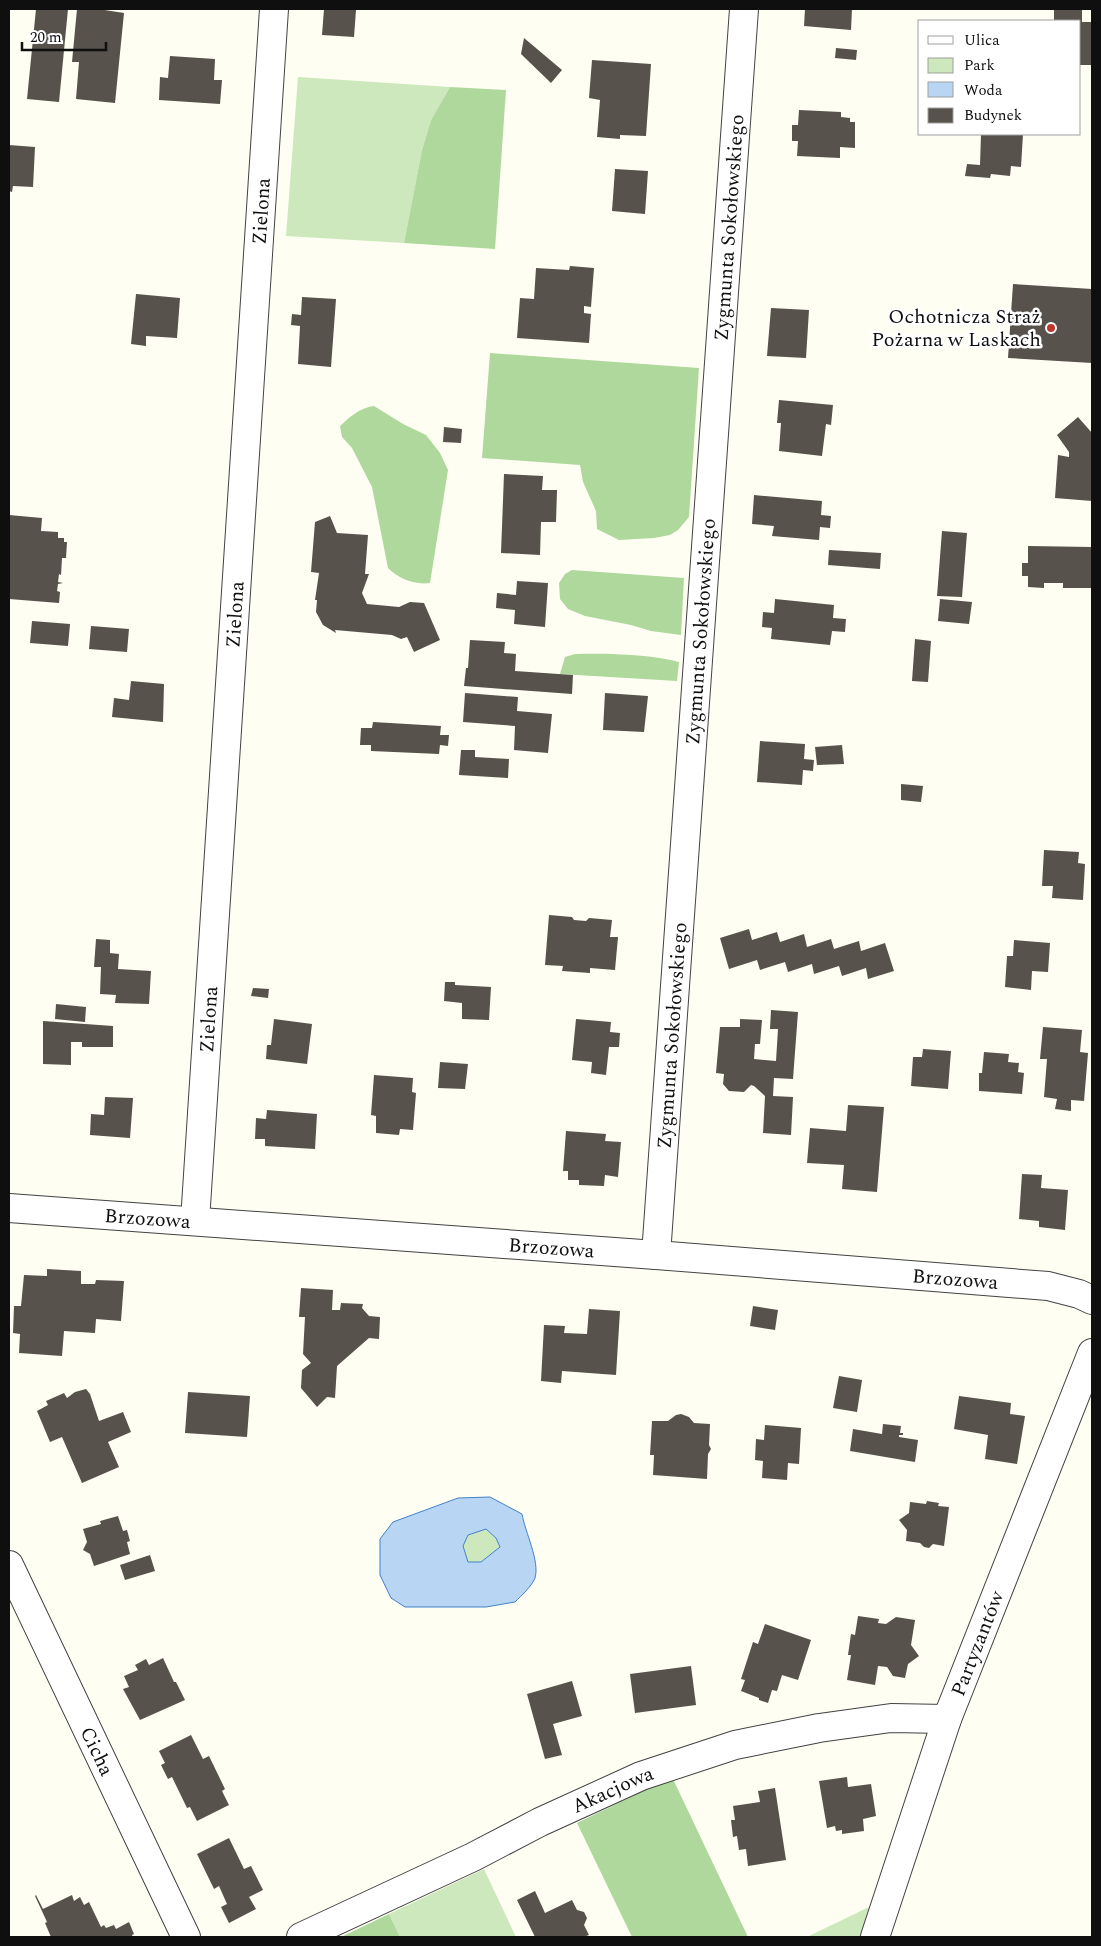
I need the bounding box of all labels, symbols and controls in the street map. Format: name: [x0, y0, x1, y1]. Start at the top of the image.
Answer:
scale bar: [22, 20, 106, 52]
legend: [918, 20, 1081, 135]
text: 20 m: [30, 26, 62, 49]
text: Ulica: [964, 29, 1000, 52]
text: Park: [964, 54, 995, 77]
text: Woda: [964, 79, 1003, 102]
text: Budynek: [964, 104, 1022, 127]
street label: Zygmunta Sokołowskiego: [707, 113, 753, 342]
street label: Zielona: [245, 177, 279, 246]
place label: Ochotnicza Straż Pożarna w Laskach: [871, 302, 1041, 355]
marker: Ochotnicza Straż Pożarna w Laskach: [1045, 322, 1057, 334]
street label: Zygmunta Sokołowskiego: [678, 517, 724, 746]
street label: Zielona: [218, 580, 253, 649]
street label: Zygmunta Sokołowskiego: [650, 921, 695, 1150]
street label: Zielona: [192, 985, 226, 1054]
street label: Brzozowa: [103, 1201, 192, 1237]
street label: Brzozowa: [507, 1230, 596, 1267]
street label: Brzozowa: [911, 1261, 1000, 1298]
street label: Partyzantów: [944, 1586, 1013, 1701]
street label: Cicha: [72, 1722, 121, 1781]
street label: Akacjowa: [567, 1759, 658, 1822]

